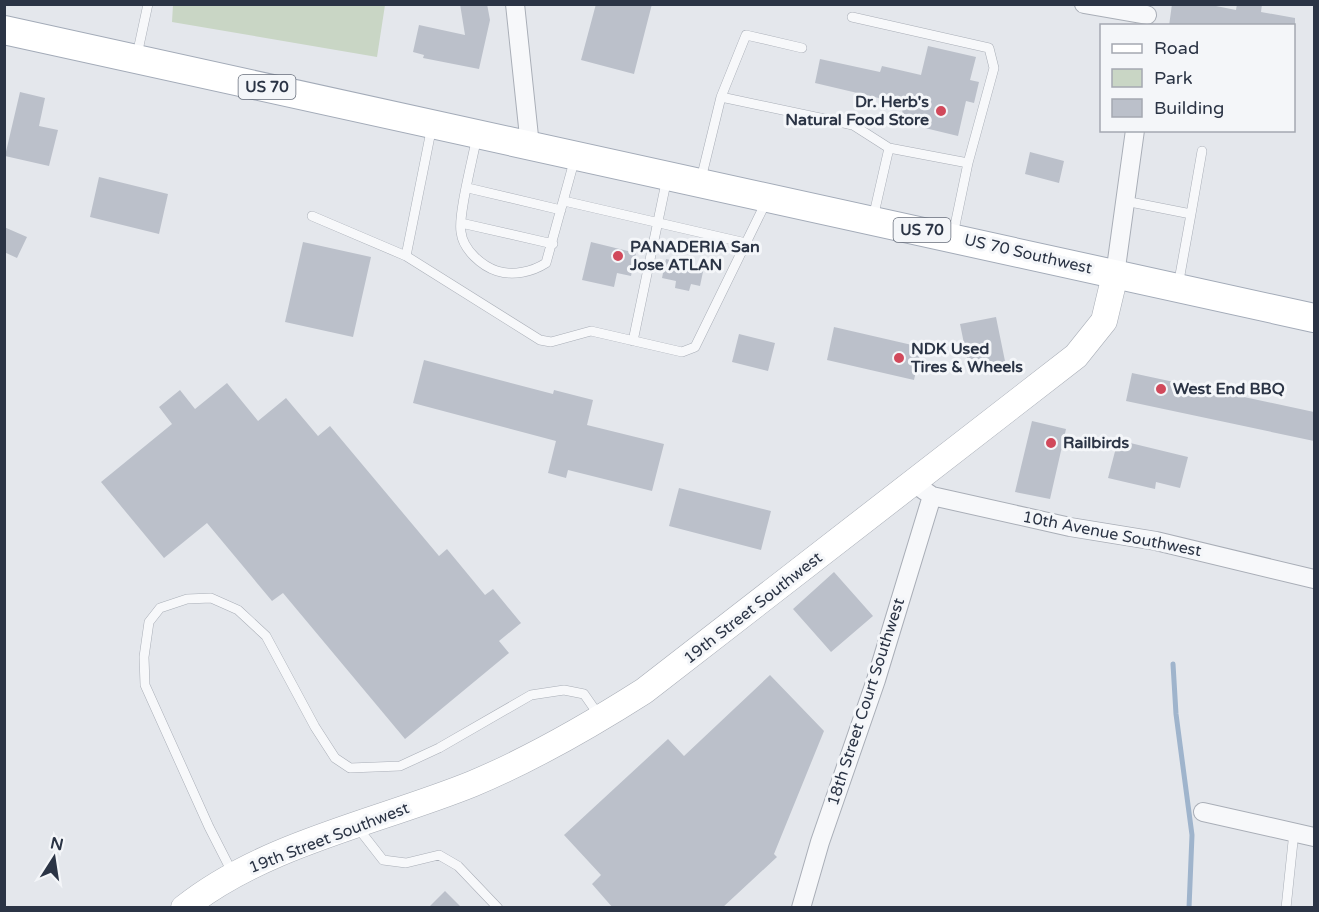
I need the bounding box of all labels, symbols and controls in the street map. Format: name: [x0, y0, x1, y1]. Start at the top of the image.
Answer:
legend: [1100, 24, 1295, 132]
text: Road: [1154, 37, 1199, 59]
text: Park: [1154, 67, 1193, 89]
road number: US 70: [238, 75, 296, 99]
place label: Dr. Herb's Natural Food Store: [785, 92, 929, 130]
text: Building: [1154, 97, 1224, 119]
marker: Dr. Herb's Natural Food Store: [934, 104, 948, 118]
road number: US 70: [894, 218, 950, 242]
street label: US 70 Southwest: [962, 230, 1094, 278]
place label: PANADERIA San Jose ATLAN: [629, 237, 760, 275]
marker: PANADERIA San Jose ATLAN: [611, 249, 625, 263]
place label: NDK Used Tires & Wheels: [910, 339, 1023, 377]
marker: NDK Used Tires & Wheels: [892, 351, 906, 365]
place label: West End BBQ: [1173, 379, 1285, 399]
marker: West End BBQ: [1154, 382, 1168, 396]
place label: Railbirds: [1063, 433, 1129, 453]
marker: Railbirds: [1044, 436, 1058, 450]
street label: 10th Avenue Southwest: [1021, 507, 1203, 561]
street label: 19th Street Southwest: [680, 548, 826, 668]
street label: 18th Street Court Southwest: [823, 596, 909, 808]
street label: 19th Street Southwest: [246, 798, 412, 878]
north arrow: [24, 828, 84, 888]
text: N: [49, 833, 65, 855]

